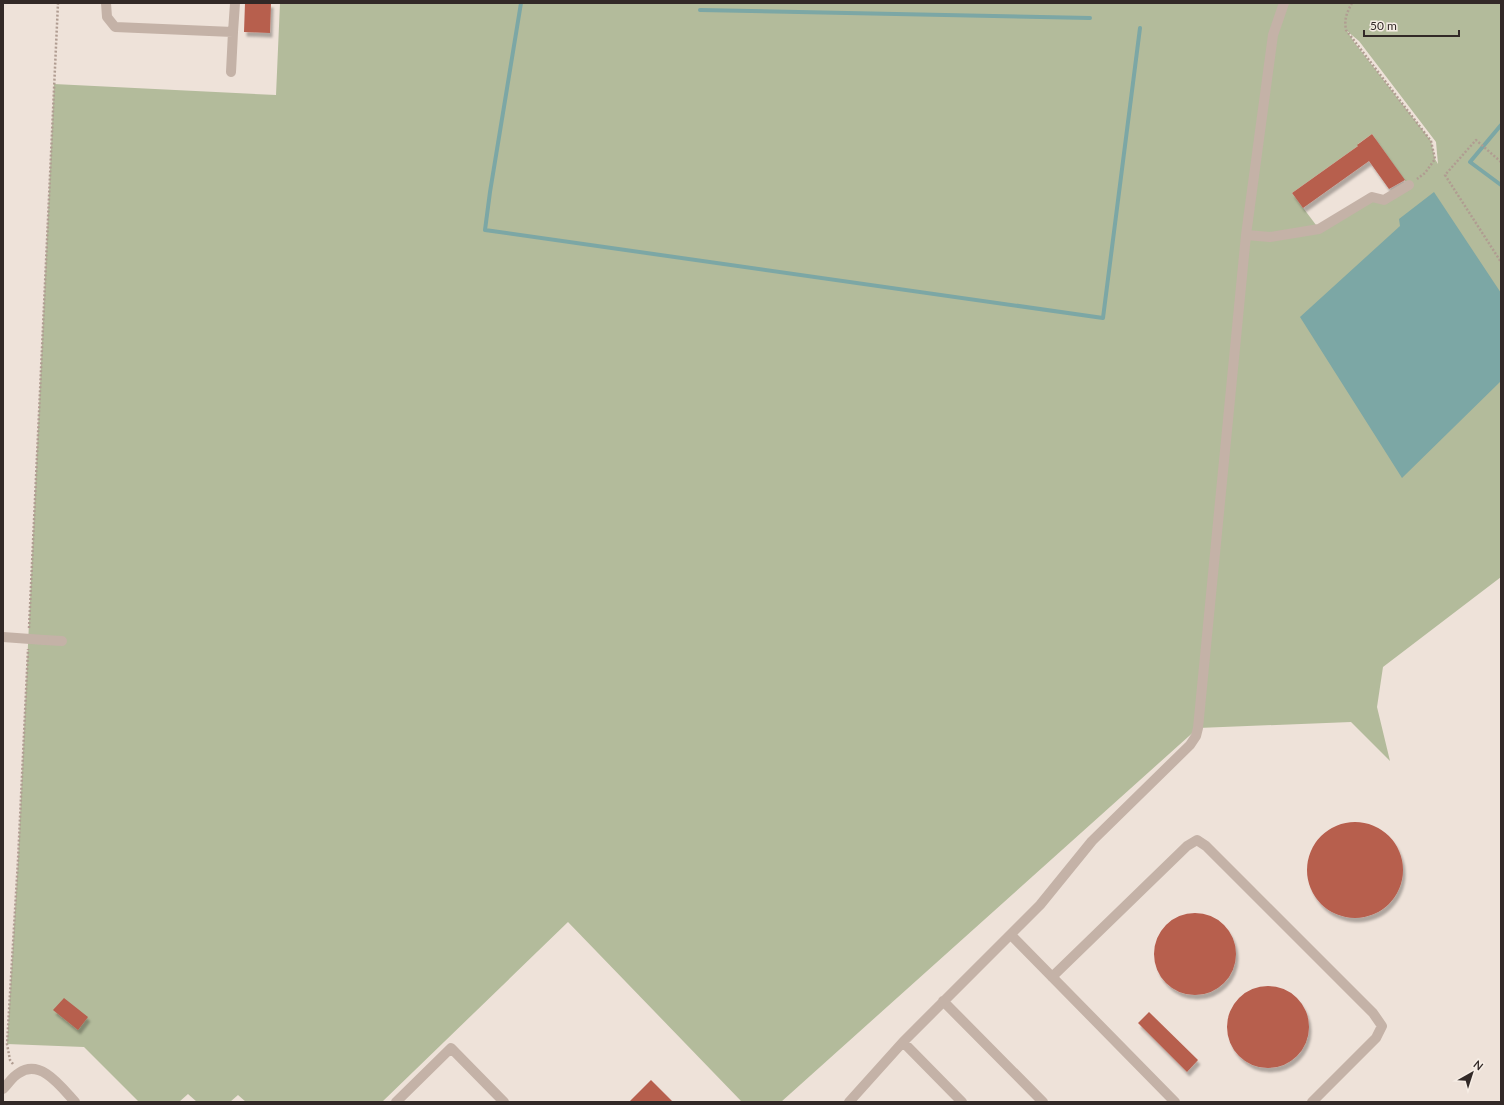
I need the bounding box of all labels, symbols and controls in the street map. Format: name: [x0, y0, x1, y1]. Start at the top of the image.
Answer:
scale bar: [1364, 12, 1459, 38]
text: 50 m: [1370, 18, 1397, 33]
north arrow: [1452, 1053, 1492, 1093]
text: N: [1471, 1057, 1486, 1073]

